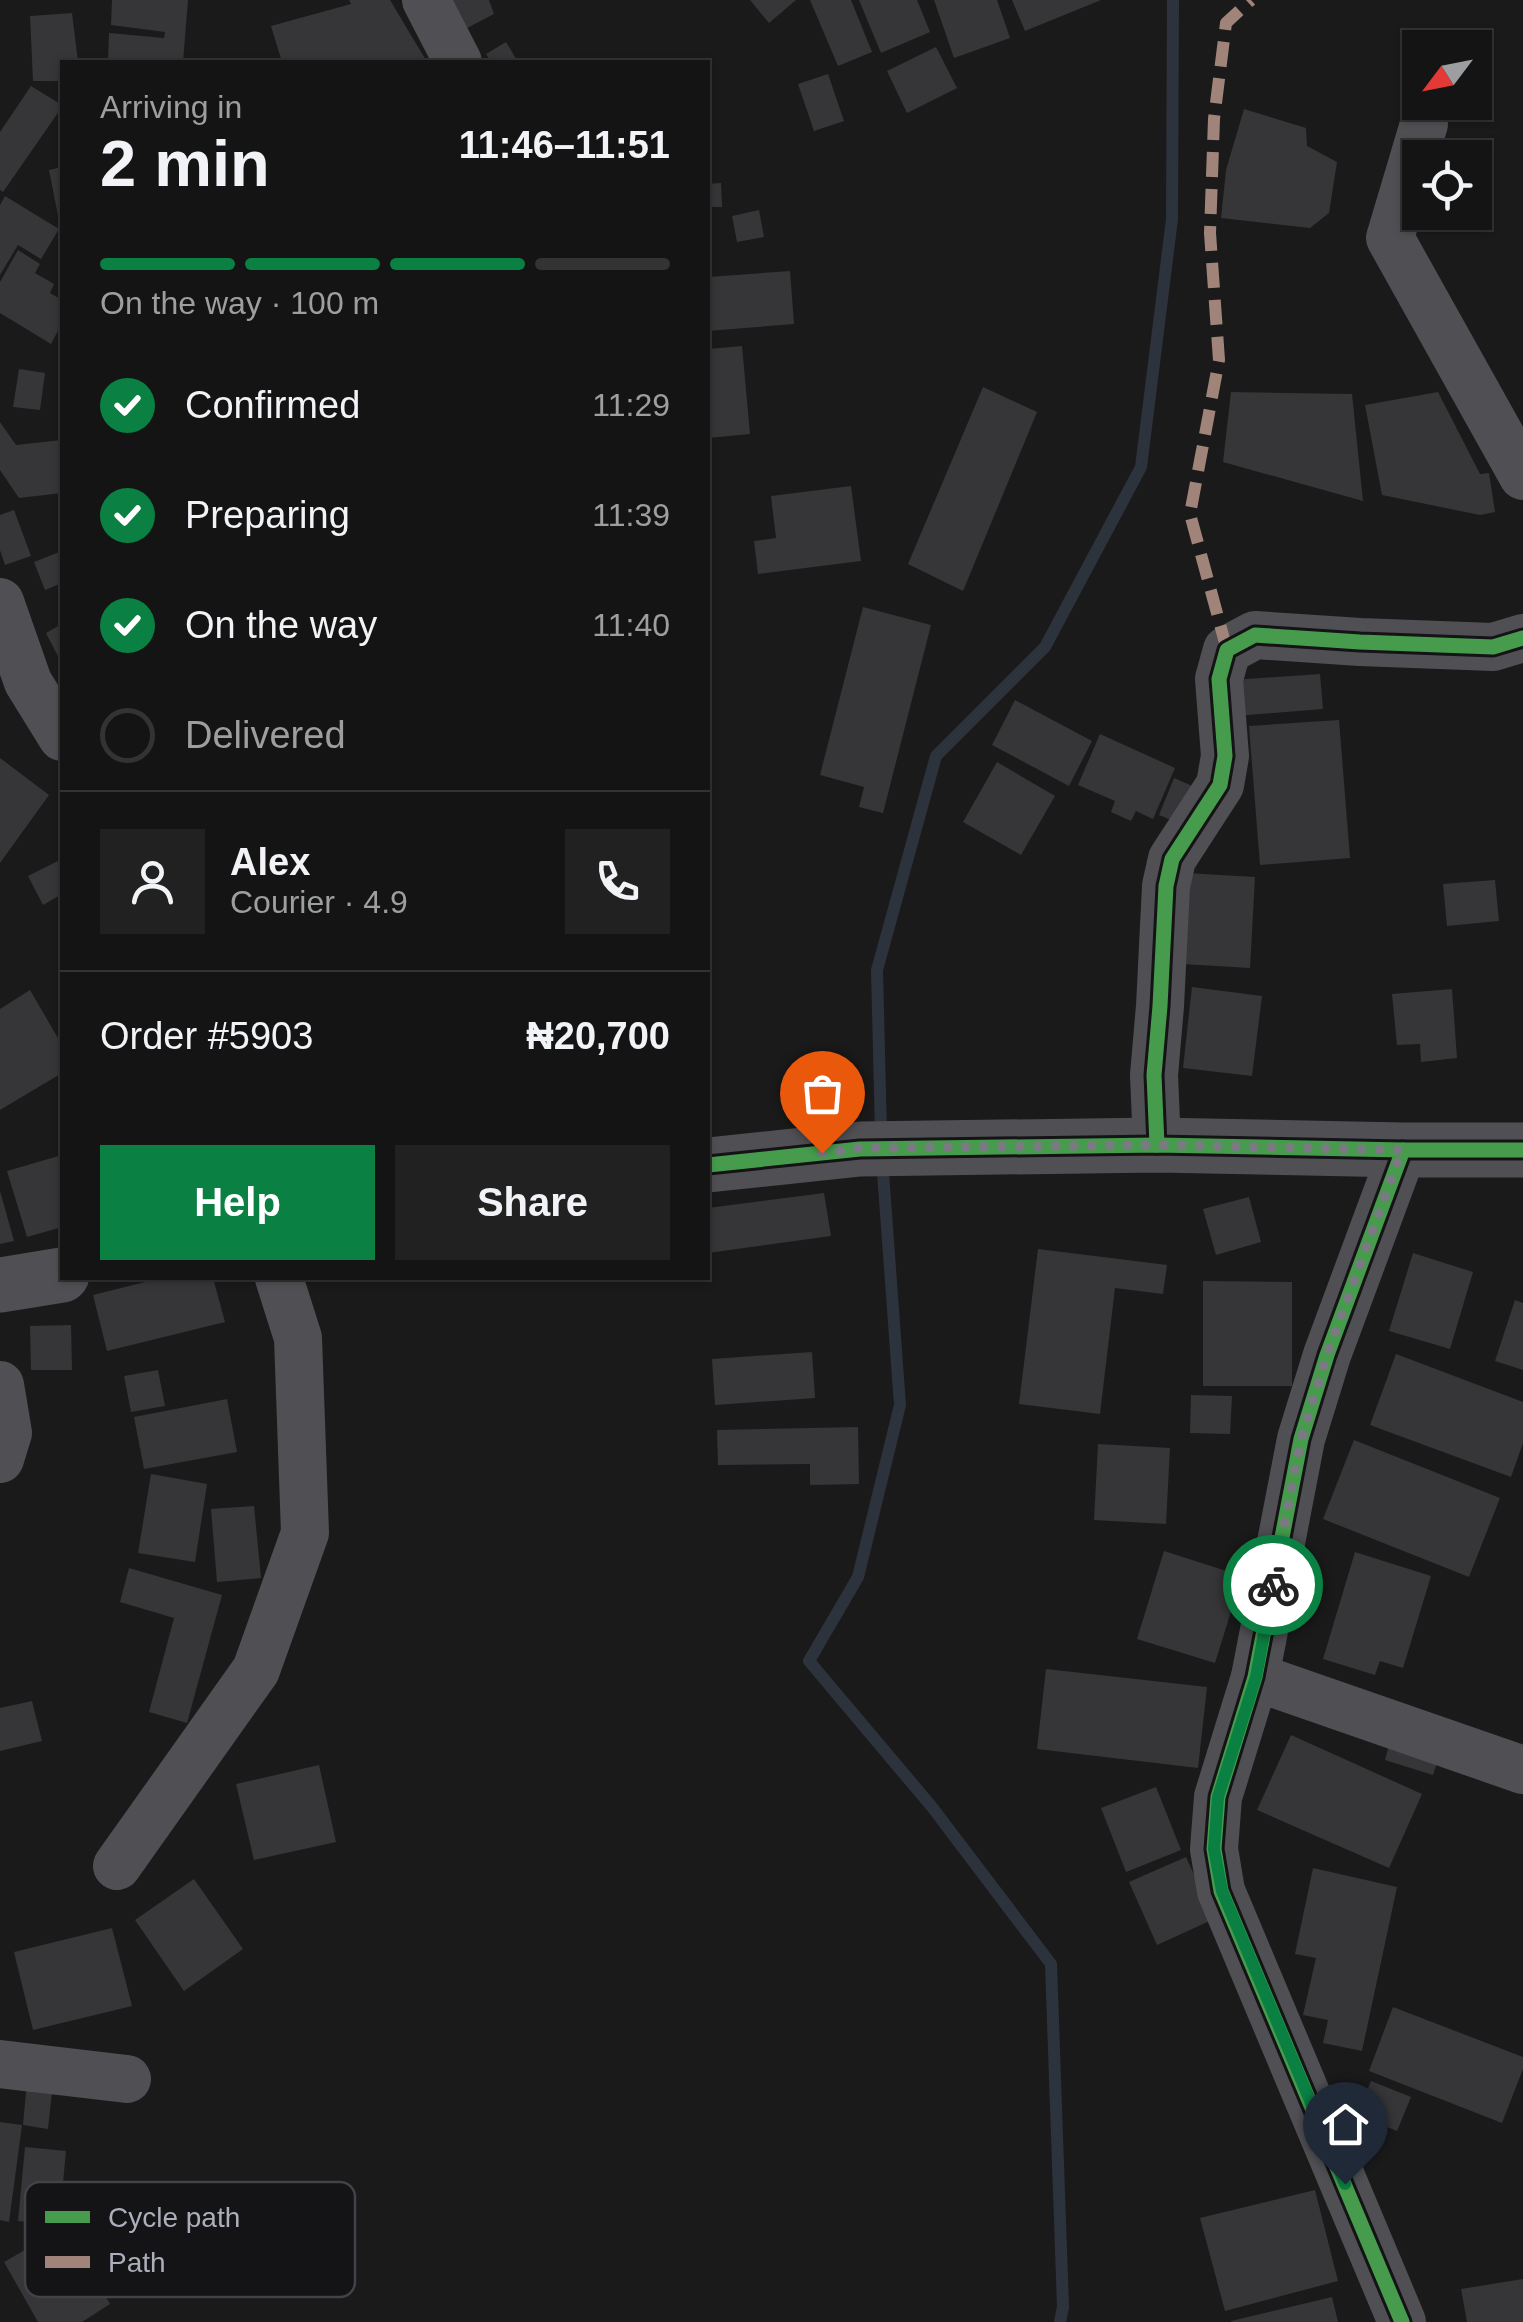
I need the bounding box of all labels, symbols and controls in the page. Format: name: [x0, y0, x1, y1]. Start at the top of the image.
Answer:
north arrow: [1402, 30, 1492, 120]
map controls: [1402, 30, 1492, 230]
text: Arriving in: [100, 89, 242, 125]
text: 11:46–11:51: [459, 124, 670, 166]
text: 2 min: [100, 127, 270, 200]
button: locate: [1402, 140, 1492, 230]
text: On the way · 100 m: [100, 285, 379, 321]
icon: check: [100, 378, 155, 433]
text: Confirmed: [185, 384, 360, 426]
text: 11:29: [592, 387, 670, 423]
icon: check: [100, 488, 155, 543]
text: Preparing: [185, 494, 350, 536]
text: 11:39: [592, 497, 670, 533]
icon: check: [100, 598, 155, 653]
text: On the way: [185, 604, 377, 646]
text: 11:40: [592, 607, 670, 643]
text: Delivered: [185, 714, 346, 756]
button: person: [100, 829, 205, 934]
button: phone: [565, 829, 670, 934]
text: Alex: [230, 841, 310, 883]
text: Courier · 4.9: [230, 884, 408, 920]
text: Order #5903: [100, 1015, 313, 1057]
text: ₦20,700: [526, 1015, 670, 1057]
pin: [780, 1051, 865, 1154]
icon: bag: [795, 1066, 850, 1121]
button: Help: [100, 1145, 375, 1260]
button: Share: [395, 1145, 670, 1260]
courier: [1223, 1535, 1323, 1635]
icon: bike: [1246, 1558, 1301, 1613]
pin: [1303, 2082, 1388, 2185]
icon: home: [1318, 2097, 1373, 2152]
legend: [25, 2182, 355, 2297]
text: Cycle path: [108, 2202, 240, 2233]
text: Path: [108, 2247, 166, 2278]

